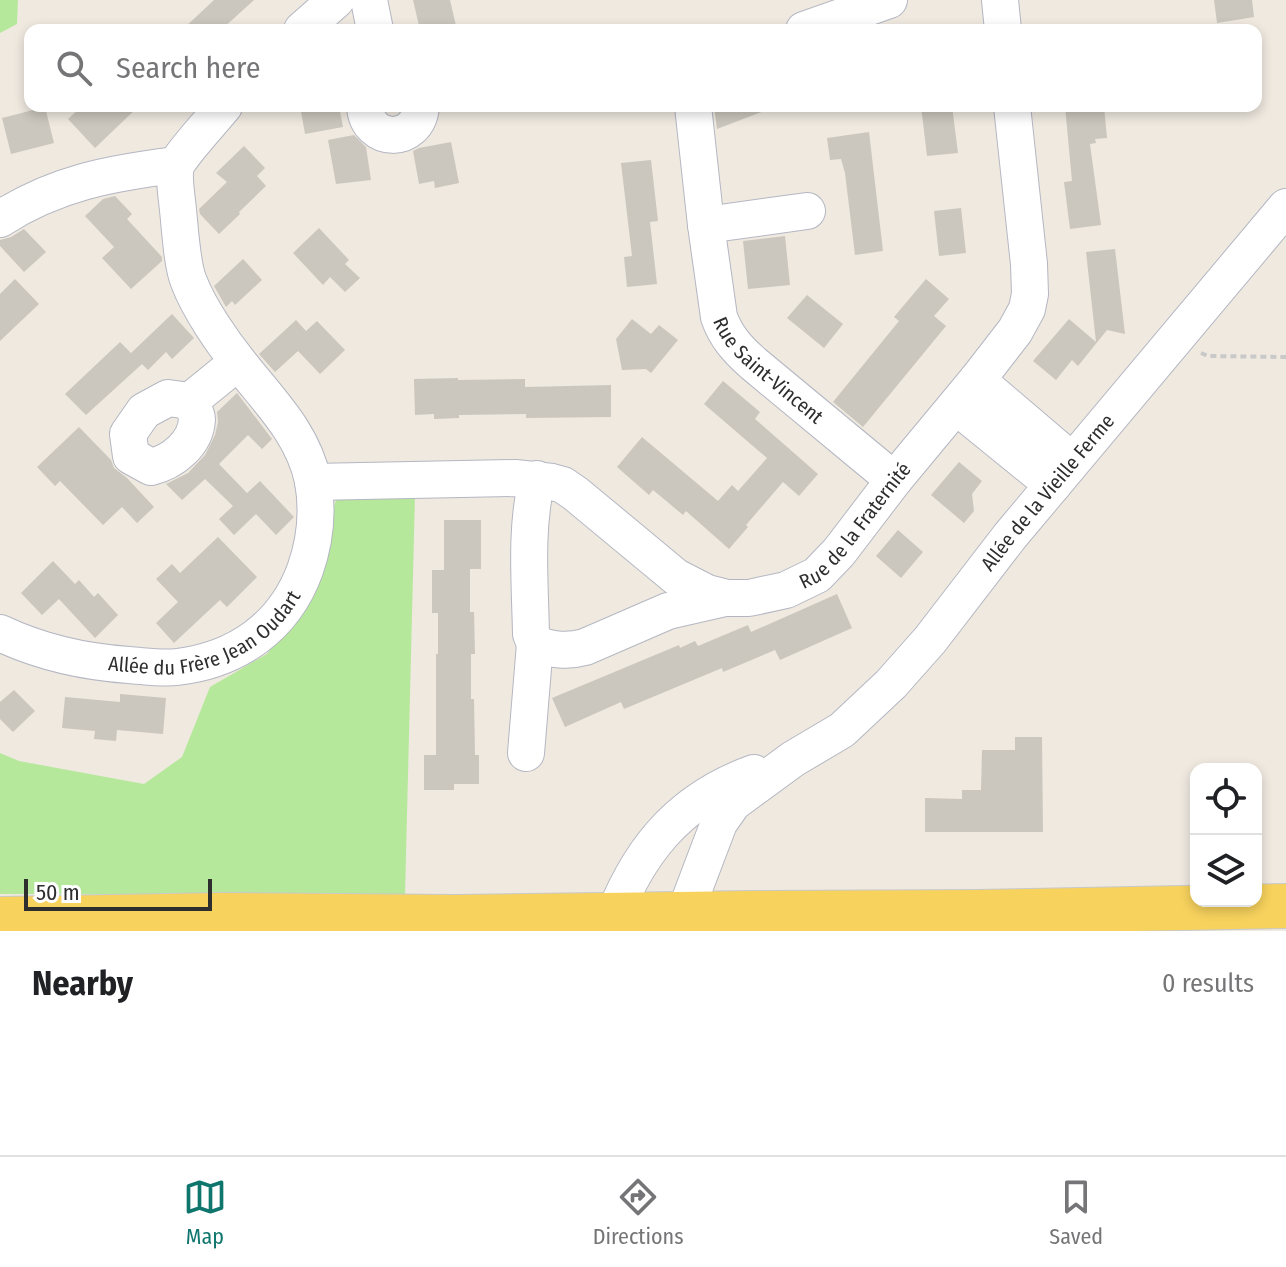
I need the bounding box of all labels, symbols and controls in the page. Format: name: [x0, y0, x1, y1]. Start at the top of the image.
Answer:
search box: [24, 24, 1262, 112]
icon: search: [52, 46, 96, 90]
text: Search here: [116, 50, 261, 86]
street label: Rue Saint-Vincent: [708, 313, 829, 429]
street label: Allée de la Vieille Ferme: [976, 409, 1119, 575]
street label: Rue de la Fraternité: [795, 457, 916, 594]
street label: Allée du Frère Jean Oudart: [107, 586, 306, 680]
map controls: [1190, 763, 1262, 907]
button: locate: [1190, 763, 1262, 835]
button: layers: [1190, 835, 1262, 907]
scale bar: [24, 875, 212, 911]
text: 50 m: [36, 879, 80, 906]
text: Nearby: [32, 963, 133, 1004]
text: 0 results: [1162, 968, 1254, 999]
tab: Map: [183, 1175, 227, 1250]
tab: Directions: [593, 1175, 684, 1250]
tab: Saved: [1049, 1175, 1103, 1250]

